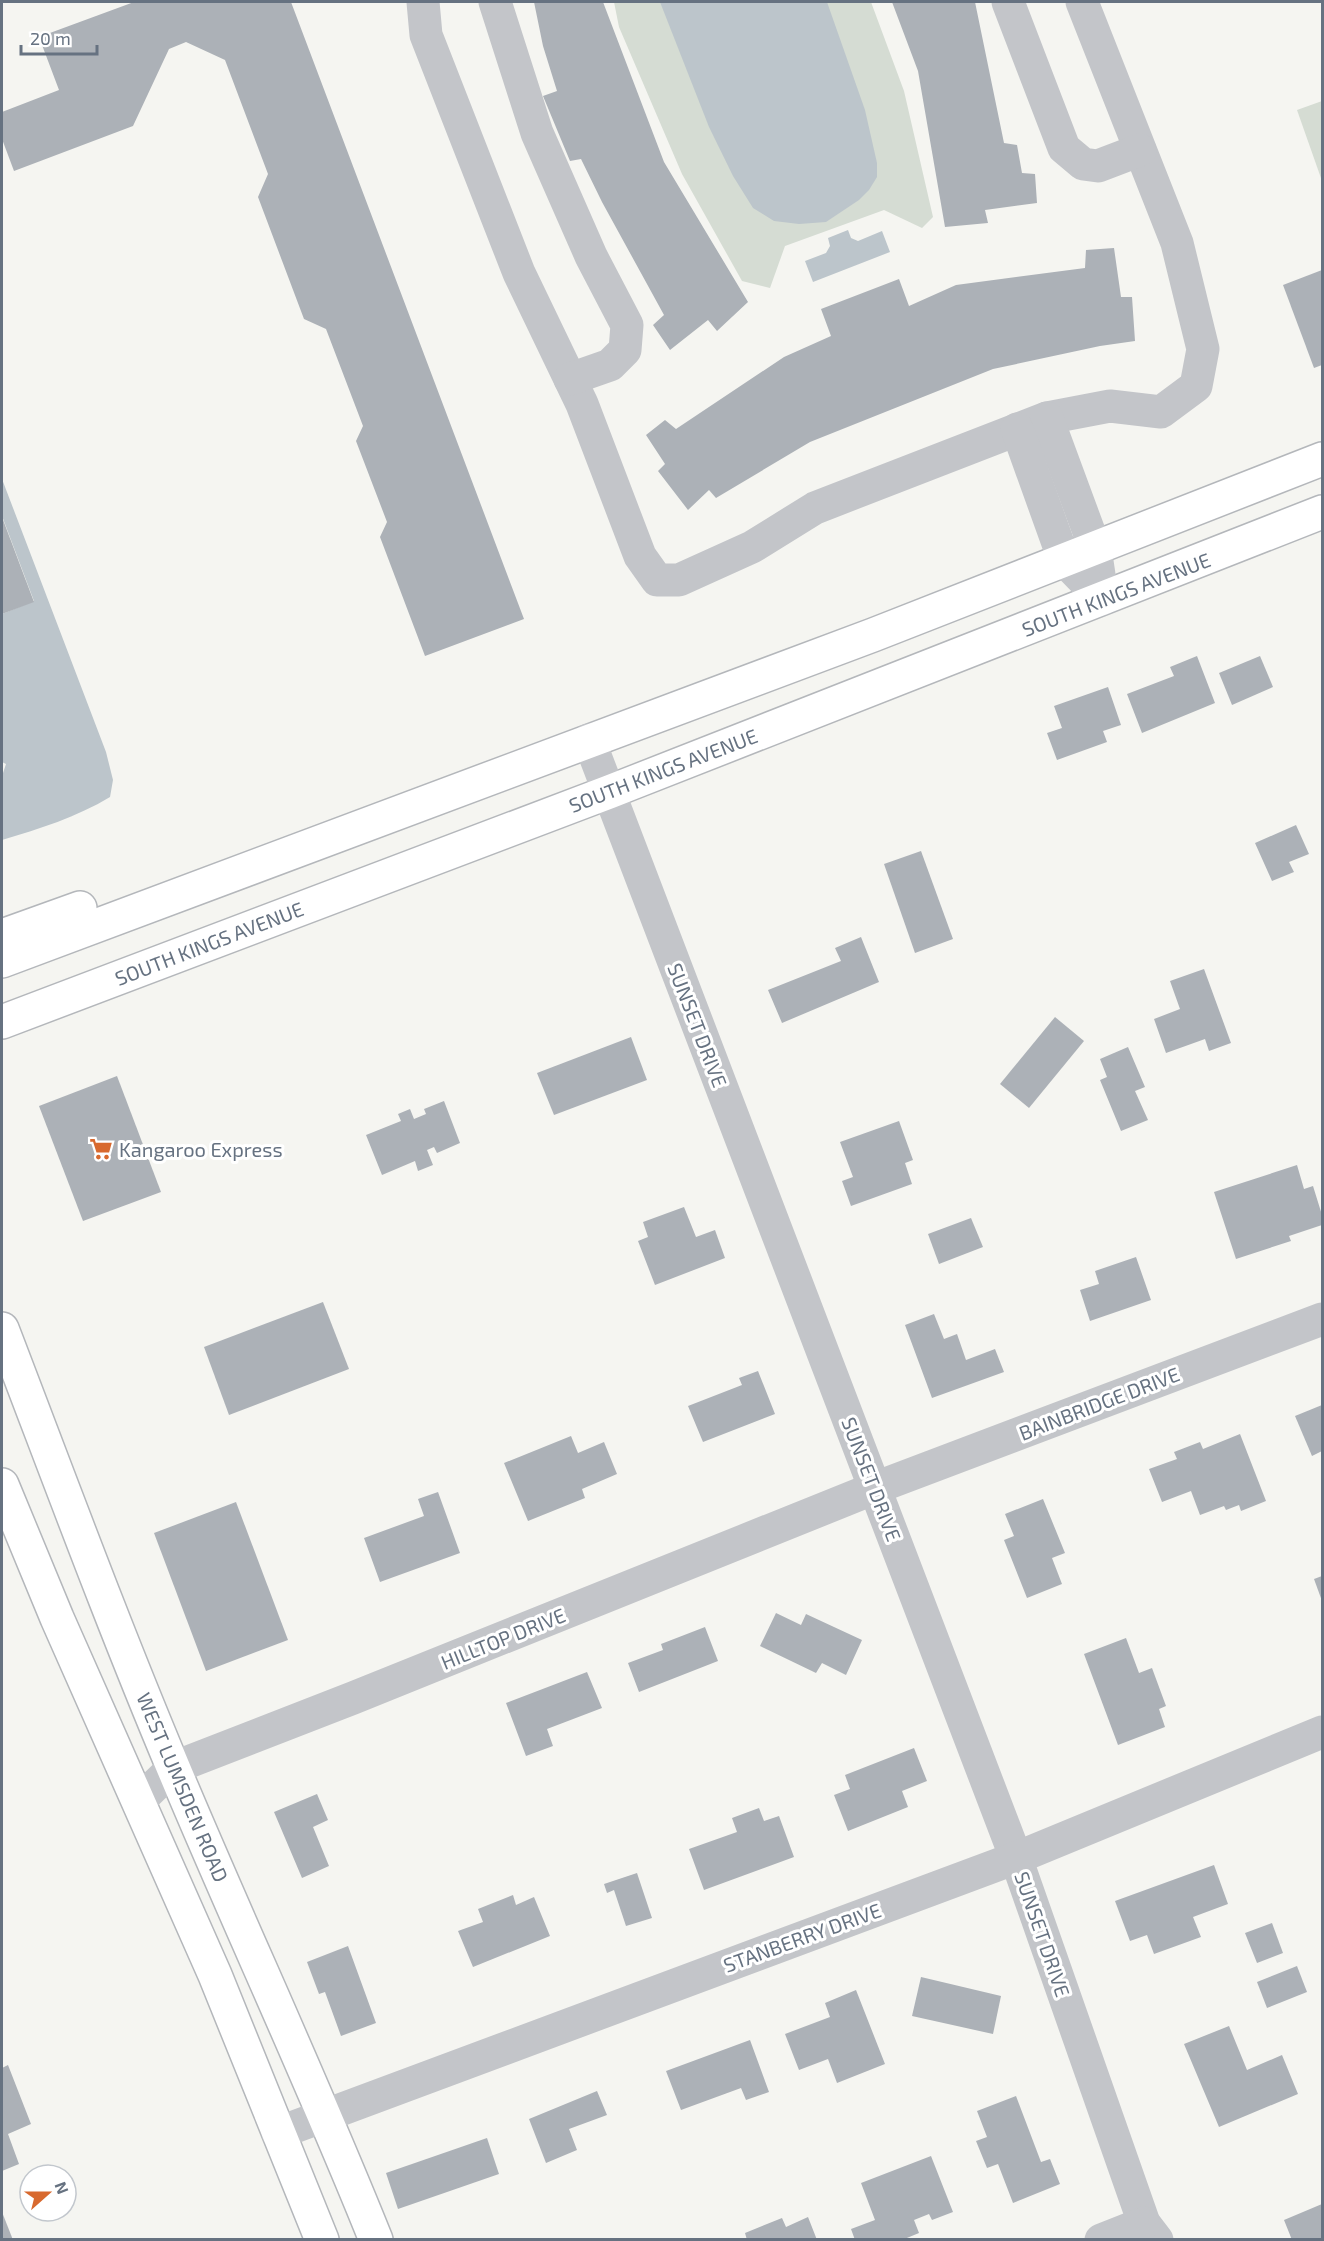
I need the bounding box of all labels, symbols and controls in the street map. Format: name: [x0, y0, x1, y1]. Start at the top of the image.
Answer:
scale bar: [21, 18, 98, 56]
text: 20 m: [30, 27, 71, 49]
street label: SOUTH KINGS AVENUE: [1018, 547, 1214, 641]
street label: SOUTH KINGS AVENUE: [565, 723, 761, 817]
street label: SOUTH KINGS AVENUE: [111, 896, 307, 990]
street label: SUNSET DRIVE: [663, 960, 733, 1090]
supermarket icon: Kangaroo Express: [88, 1136, 114, 1162]
place label: Kangaroo Express: [119, 1137, 283, 1161]
street label: BAINBRIDGE DRIVE: [1015, 1361, 1183, 1445]
street label: SUNSET DRIVE: [837, 1414, 907, 1544]
street label: HILLTOP DRIVE: [437, 1602, 569, 1674]
street label: WEST LUMSDEN ROAD: [132, 1689, 234, 1885]
street label: SUNSET DRIVE: [1010, 1868, 1076, 2000]
street label: STANBERRY DRIVE: [720, 1897, 884, 1977]
north arrow: [18, 2163, 78, 2223]
text: N: [52, 2179, 73, 2196]

